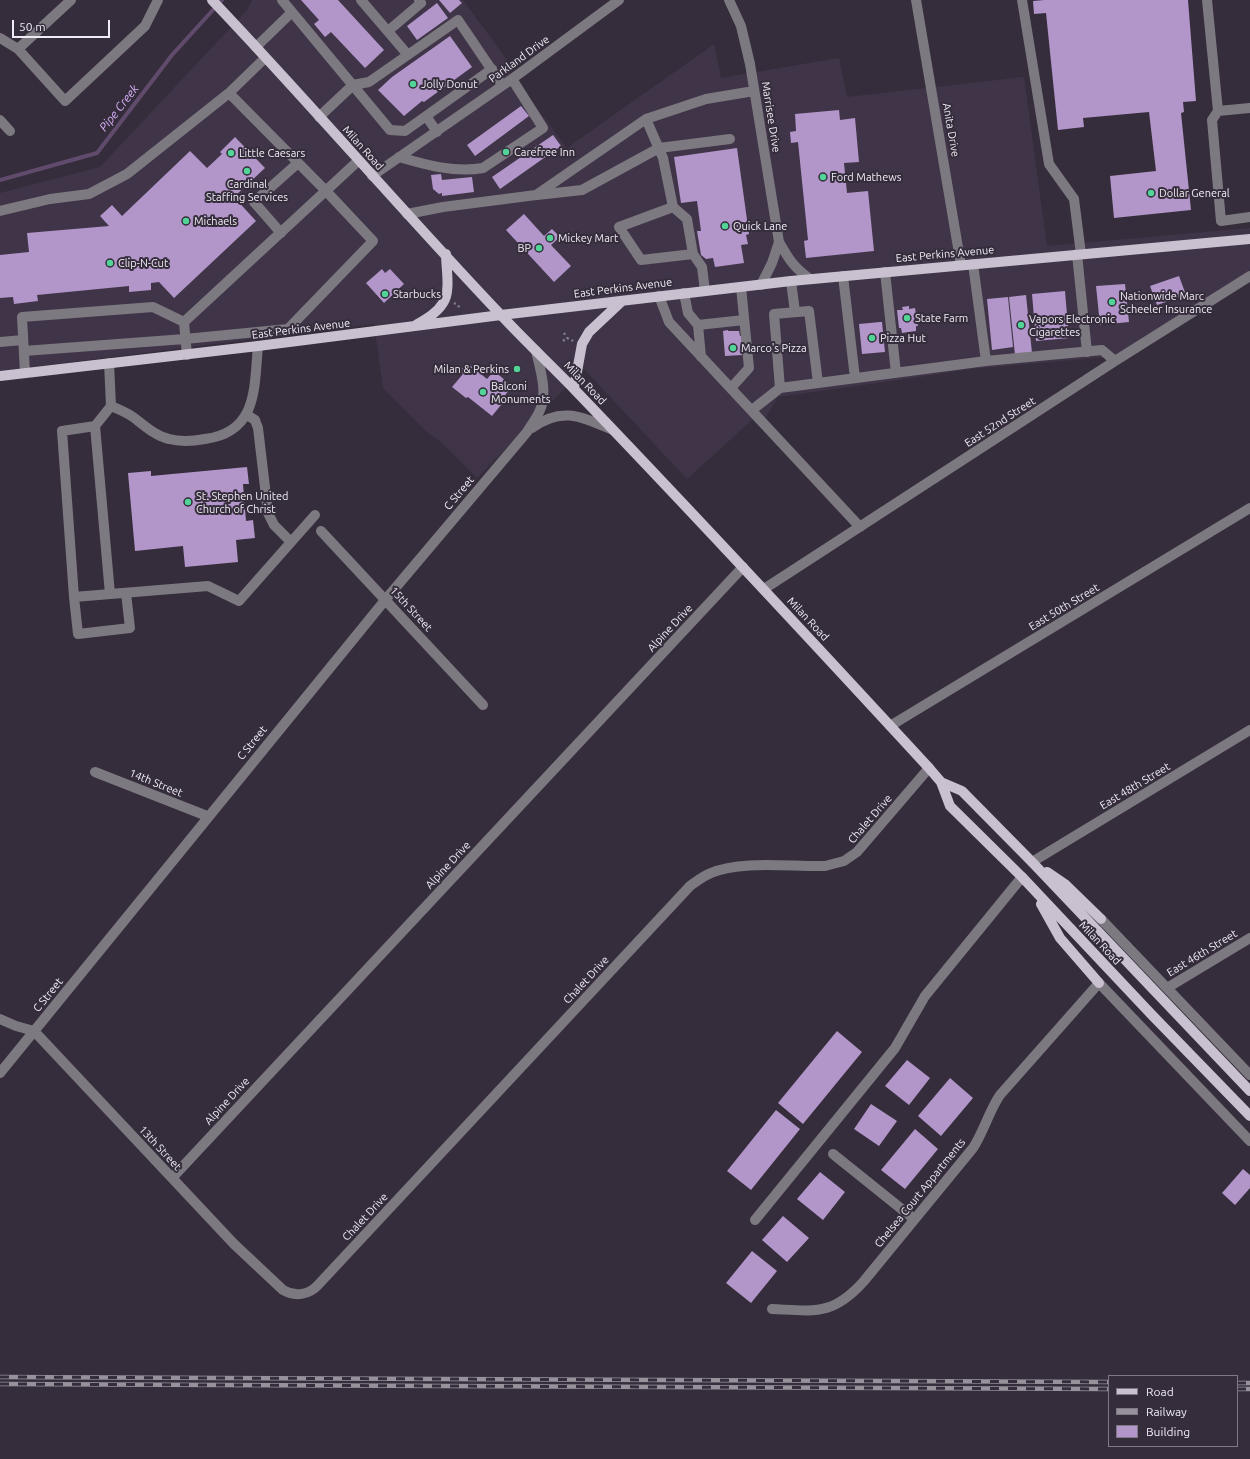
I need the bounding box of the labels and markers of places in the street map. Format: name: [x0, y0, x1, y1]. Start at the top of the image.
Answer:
place label: Jolly Donut: [421, 77, 478, 91]
marker: Jolly Donut: [408, 79, 418, 89]
place label: Carefree Inn: [514, 145, 575, 159]
place label: Little Caesars: [239, 146, 305, 160]
marker: Carefree Inn: [501, 147, 511, 157]
marker: Little Caesars: [226, 148, 236, 158]
marker: Cardinal Staffing Services: [242, 166, 252, 176]
place label: Ford Mathews: [831, 170, 902, 184]
marker: Ford Mathews: [818, 172, 828, 182]
place label: Cardinal Staffing Services: [206, 177, 288, 203]
place label: Dollar General: [1159, 186, 1230, 200]
marker: Dollar General: [1146, 188, 1156, 198]
place label: Michaels: [194, 214, 237, 228]
marker: Michaels: [181, 216, 191, 226]
place label: Quick Lane: [733, 219, 787, 233]
marker: Quick Lane: [720, 221, 730, 231]
place label: Mickey Mart: [558, 231, 618, 245]
marker: Mickey Mart: [545, 233, 555, 243]
place label: BP: [517, 241, 531, 255]
marker: BP: [534, 243, 544, 253]
place label: Clip-N-Cut: [118, 256, 168, 270]
marker: Clip-N-Cut: [105, 258, 115, 268]
place label: Starbucks: [393, 287, 441, 301]
marker: Starbucks: [380, 289, 390, 299]
place label: Nationwide Marc Scheeler Insurance: [1120, 289, 1212, 315]
marker: Nationwide Marc Scheeler Insurance: [1107, 297, 1117, 307]
place label: State Farm: [915, 311, 968, 325]
place label: Vapors Electronic Cigarettes: [1029, 312, 1115, 338]
marker: State Farm: [902, 313, 912, 323]
marker: Vapors Electronic Cigarettes: [1016, 320, 1026, 330]
place label: Pizza Hut: [880, 331, 926, 345]
marker: Pizza Hut: [867, 333, 877, 343]
place label: Marco's Pizza: [741, 341, 807, 355]
marker: Marco's Pizza: [728, 343, 738, 353]
place label: Milan & Perkins: [434, 362, 509, 376]
marker: Milan & Perkins: [512, 364, 522, 374]
place label: Balconi Monuments: [491, 379, 550, 405]
marker: Balconi Monuments: [478, 387, 488, 397]
place label: St. Stephen United Church of Christ: [196, 489, 288, 515]
marker: St. Stephen United Church of Christ: [183, 497, 193, 507]

